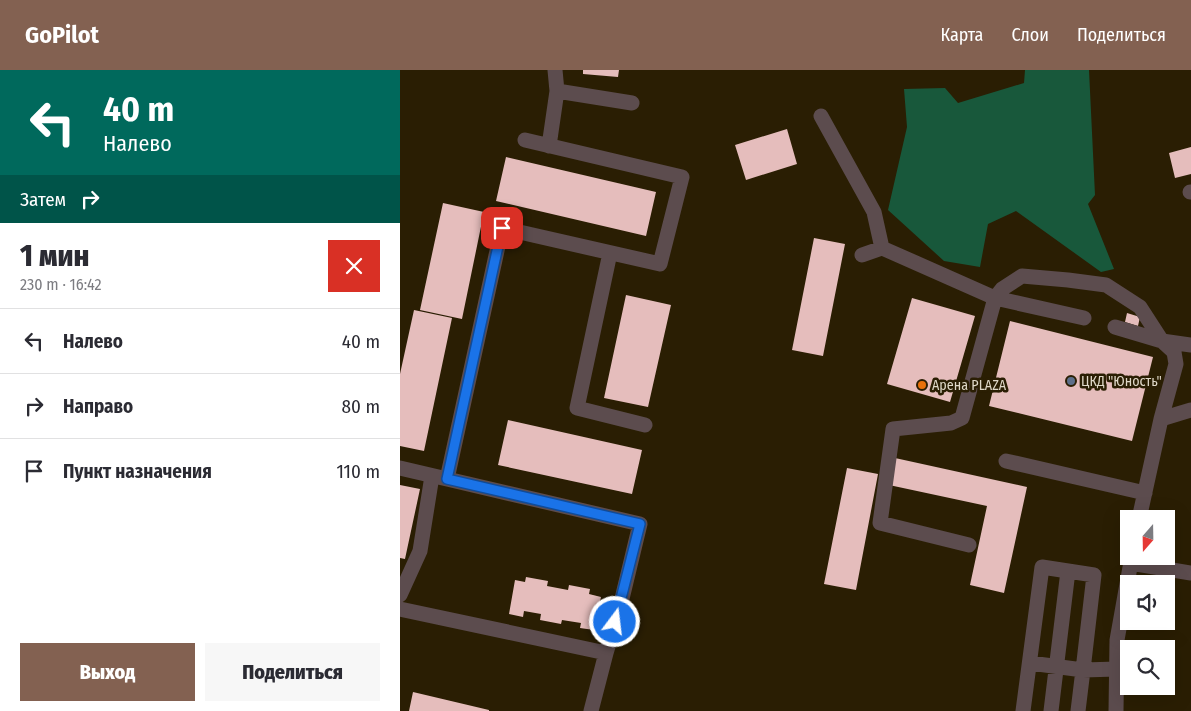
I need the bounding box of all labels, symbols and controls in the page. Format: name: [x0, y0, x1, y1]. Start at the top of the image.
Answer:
text: GoPilot: [25, 21, 99, 49]
text: Карта: [940, 24, 983, 46]
text: Слои: [1011, 24, 1049, 46]
text: Поделиться: [1077, 24, 1166, 46]
text: 40 m: [103, 88, 174, 130]
icon: left: [20, 90, 85, 155]
text: Налево: [103, 130, 172, 157]
icon: right: [76, 185, 104, 213]
text: Затем: [20, 188, 66, 211]
pin: [481, 207, 523, 249]
icon: arrive: [488, 214, 516, 242]
text: 1 мин: [20, 238, 89, 274]
button: close: [328, 240, 380, 292]
text: 230 m · 16:42: [20, 275, 102, 294]
icon: left: [20, 327, 48, 355]
text: Налево: [63, 330, 123, 353]
text: 40 m: [342, 330, 380, 353]
place label: ЦКД "Юность": [1081, 373, 1162, 390]
marker: ЦКД "Юность": [1065, 375, 1077, 387]
place label: Арена PLAZA: [932, 377, 1007, 394]
marker: Арена PLAZA: [916, 379, 928, 391]
icon: right: [20, 392, 48, 420]
text: Направо: [63, 395, 133, 418]
text: 80 m: [342, 395, 380, 418]
icon: arrive: [20, 457, 48, 485]
text: Пункт назначения: [63, 460, 212, 483]
text: 110 m: [336, 460, 380, 483]
north arrow: [1120, 510, 1175, 565]
map controls: [1120, 510, 1175, 695]
button: sound: [1120, 575, 1175, 630]
position arrow: [588, 595, 640, 647]
button: search: [1120, 640, 1175, 695]
button: Выход: [20, 643, 195, 701]
button: Поделиться: [205, 643, 380, 701]

